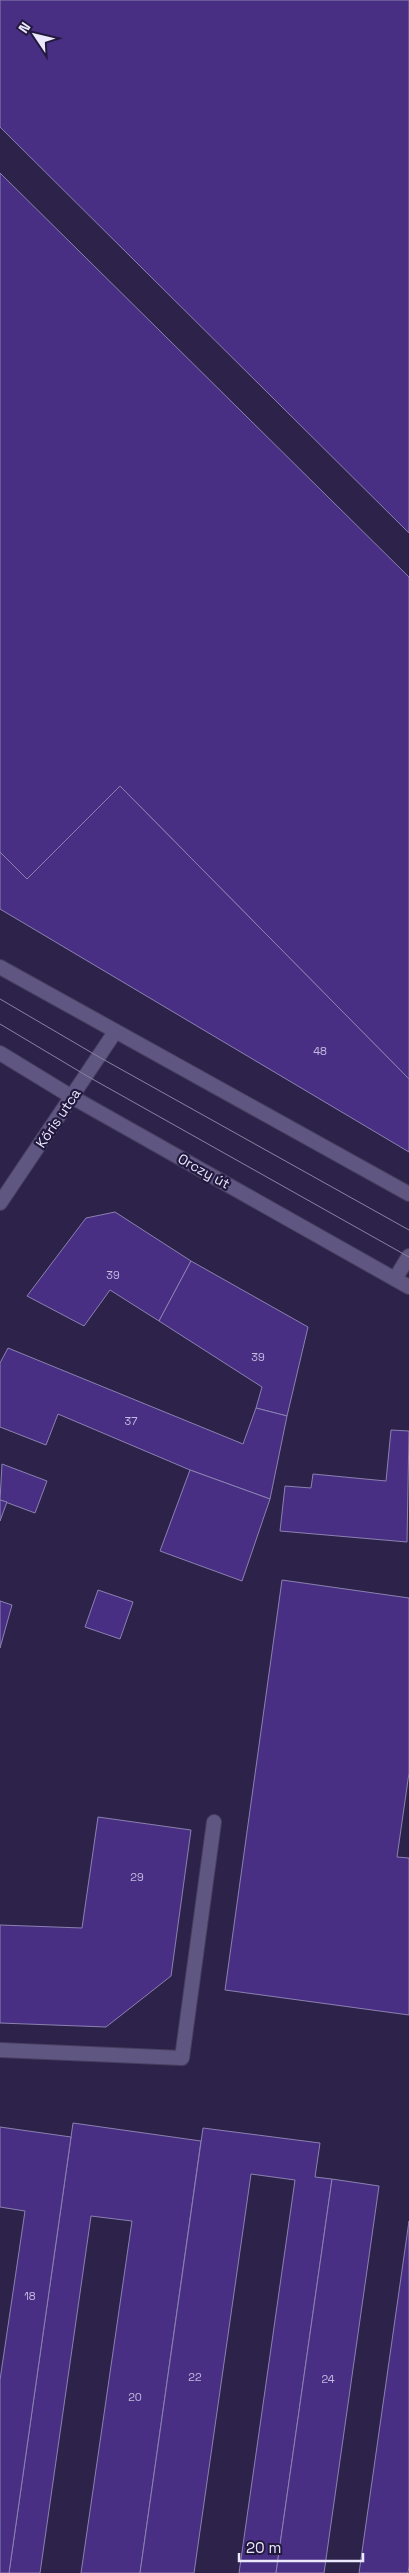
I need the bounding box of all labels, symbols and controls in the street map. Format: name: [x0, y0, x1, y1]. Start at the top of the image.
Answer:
north arrow: [10, 10, 60, 60]
text: N: [14, 19, 34, 37]
house number: 48: [313, 1044, 327, 1058]
street label: Kőris utca: [32, 1085, 84, 1151]
street label: Orczy út: [175, 1149, 233, 1193]
house number: 39: [106, 1268, 120, 1282]
house number: 39: [251, 1350, 265, 1364]
house number: 37: [125, 1414, 137, 1428]
house number: 29: [130, 1870, 144, 1884]
house number: 18: [24, 2289, 36, 2303]
house number: 22: [188, 2370, 202, 2384]
house number: 24: [321, 2372, 335, 2386]
house number: 20: [128, 2390, 142, 2404]
scale bar: [239, 2530, 363, 2562]
text: 20 m: [246, 2538, 281, 2557]

